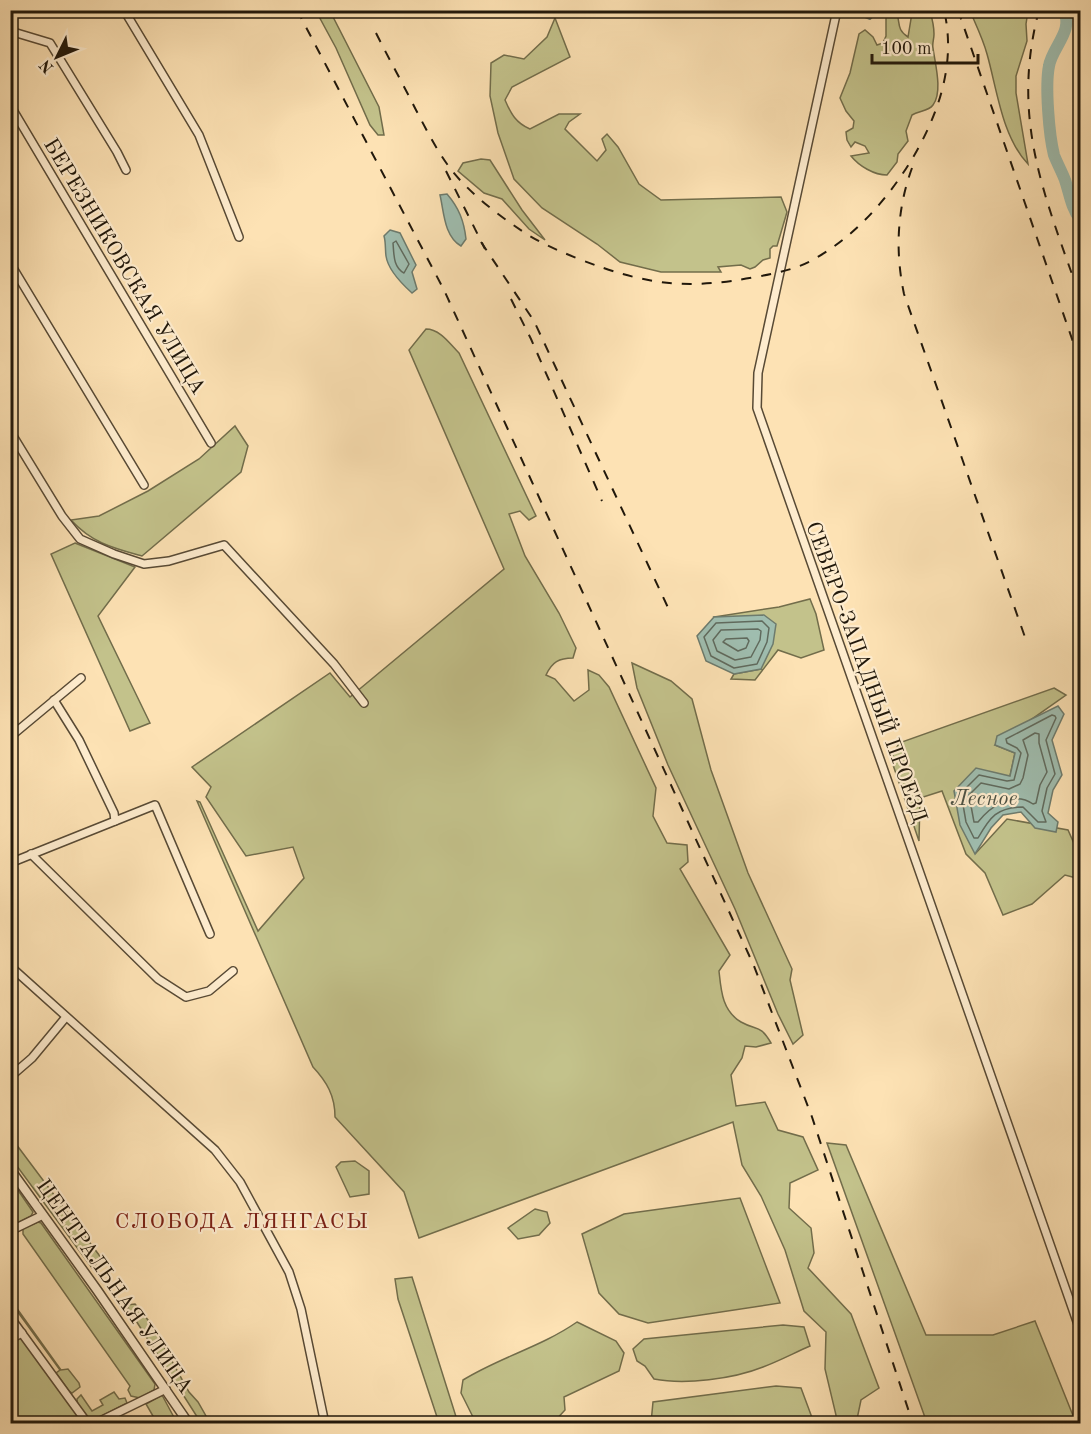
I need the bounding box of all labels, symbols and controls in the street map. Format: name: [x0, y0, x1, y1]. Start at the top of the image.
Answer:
north arrow: [27, 27, 87, 87]
scale bar: [872, 27, 978, 65]
text: 100 m: [881, 40, 932, 58]
text: N: [37, 55, 58, 76]
street label: БЕРЕЗНИКОВСКАЯ УЛИЦА: [39, 135, 209, 398]
street label: СЕВЕРО-ЗАПАДНЫЙ ПРОЕЗД: [801, 518, 935, 826]
water label: Лесное: [950, 788, 1018, 810]
street label: ЦЕНТРАЛЬНАЯ УЛИЦА: [32, 1176, 196, 1398]
district label: СЛОБОДА ЛЯНГАСЫ: [115, 1211, 369, 1233]

